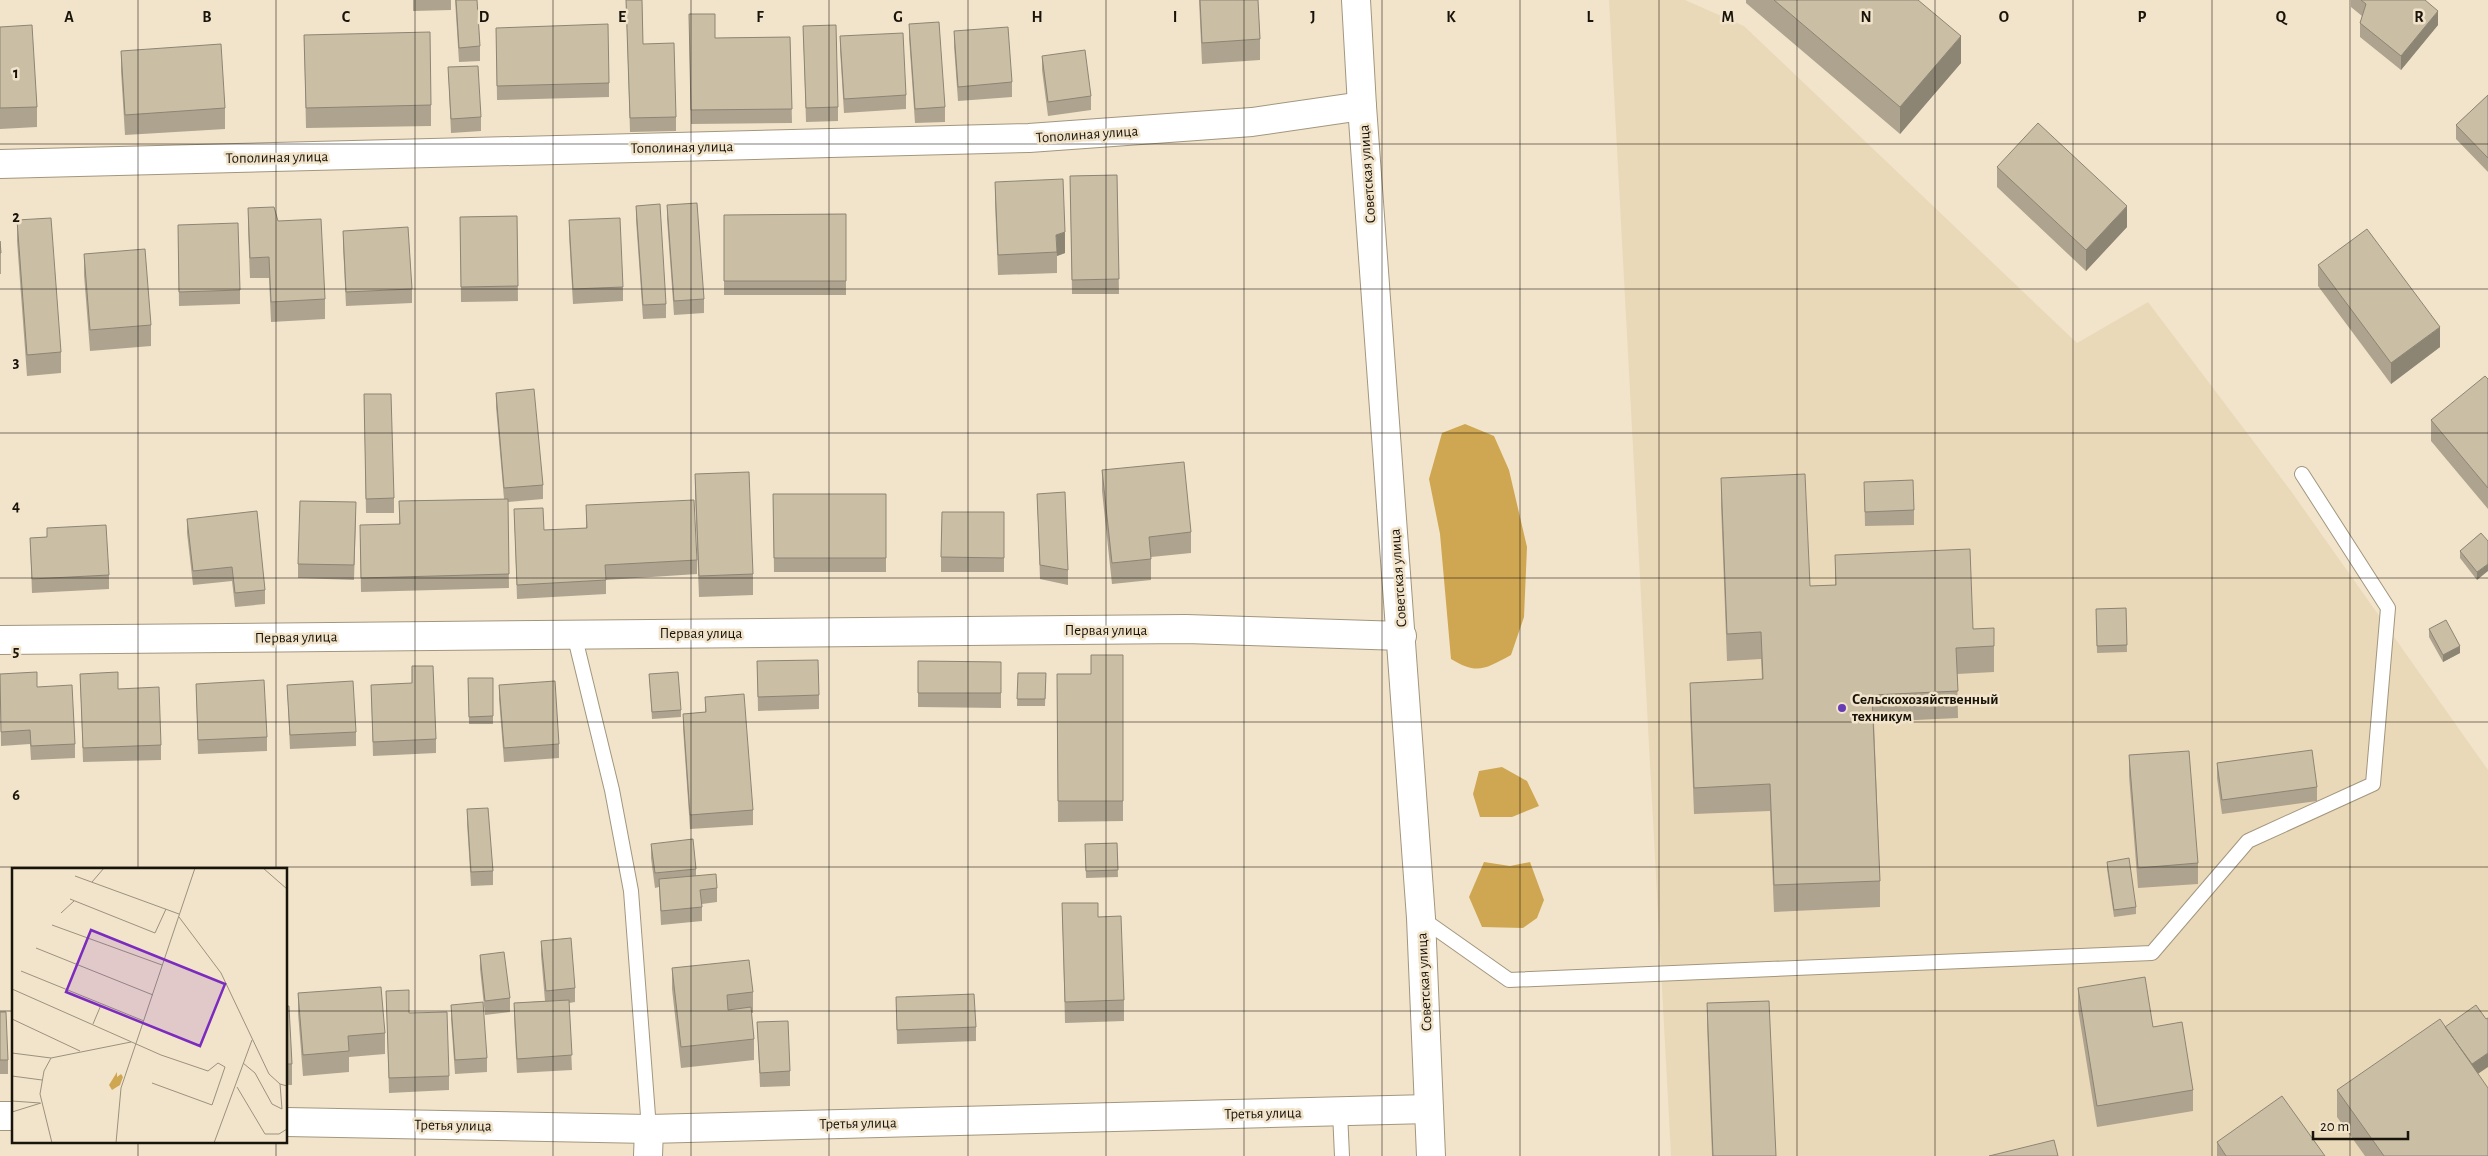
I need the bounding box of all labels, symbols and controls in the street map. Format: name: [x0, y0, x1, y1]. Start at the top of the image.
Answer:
text: A: [64, 9, 74, 25]
text: B: [202, 9, 212, 25]
text: C: [342, 9, 351, 25]
text: D: [479, 9, 490, 25]
text: E: [618, 9, 626, 25]
text: F: [756, 9, 764, 25]
text: G: [893, 9, 903, 25]
text: H: [1031, 9, 1043, 25]
text: I: [1173, 9, 1177, 25]
text: J: [1310, 9, 1316, 25]
text: K: [1446, 9, 1456, 25]
text: L: [1587, 9, 1594, 25]
text: M: [1722, 9, 1734, 25]
text: N: [1860, 9, 1872, 25]
text: O: [1999, 9, 2009, 25]
text: P: [2138, 9, 2147, 25]
text: Q: [2276, 9, 2288, 26]
text: R: [2414, 9, 2424, 25]
text: 1: [13, 65, 19, 81]
street label: Тополиная улица: [1035, 123, 1139, 146]
street label: Советская улица: [1357, 124, 1378, 224]
street label: Тополиная улица: [631, 139, 734, 156]
street label: Тополиная улица: [226, 149, 329, 166]
text: 2: [12, 209, 20, 225]
text: 3: [13, 354, 20, 370]
text: 4: [12, 498, 20, 514]
street label: Советская улица: [1388, 528, 1409, 628]
street label: Первая улица: [1065, 623, 1148, 638]
street label: Первая улица: [660, 626, 743, 641]
street label: Первая улица: [254, 629, 338, 646]
text: 5: [13, 643, 20, 659]
place label: Сельскохозяйственный техникум: [1851, 692, 1999, 724]
marker: Сельскохозяйственный техникум: [1836, 702, 1848, 714]
text: 6: [12, 787, 20, 803]
inset map: [12, 868, 288, 1144]
street label: Советская улица: [1414, 932, 1435, 1032]
street label: Третья улица: [1224, 1105, 1302, 1122]
scale bar: [2313, 1108, 2408, 1140]
street label: Третья улица: [819, 1115, 897, 1132]
street label: Третья улица: [414, 1117, 492, 1134]
text: 20 m: [2320, 1119, 2349, 1134]

